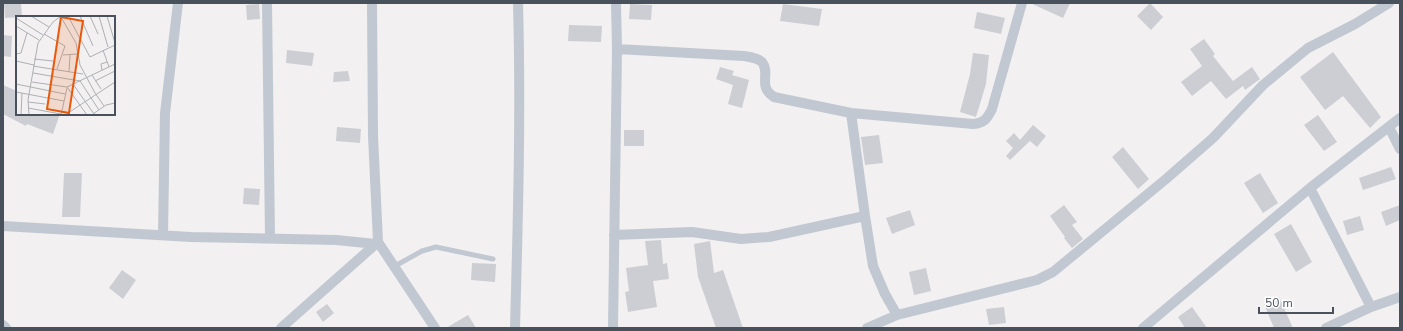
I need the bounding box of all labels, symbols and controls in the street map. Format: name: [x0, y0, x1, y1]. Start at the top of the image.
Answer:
inset map: [16, 16, 115, 115]
scale bar: [1259, 289, 1333, 315]
text: 50 m: [1265, 295, 1293, 311]

